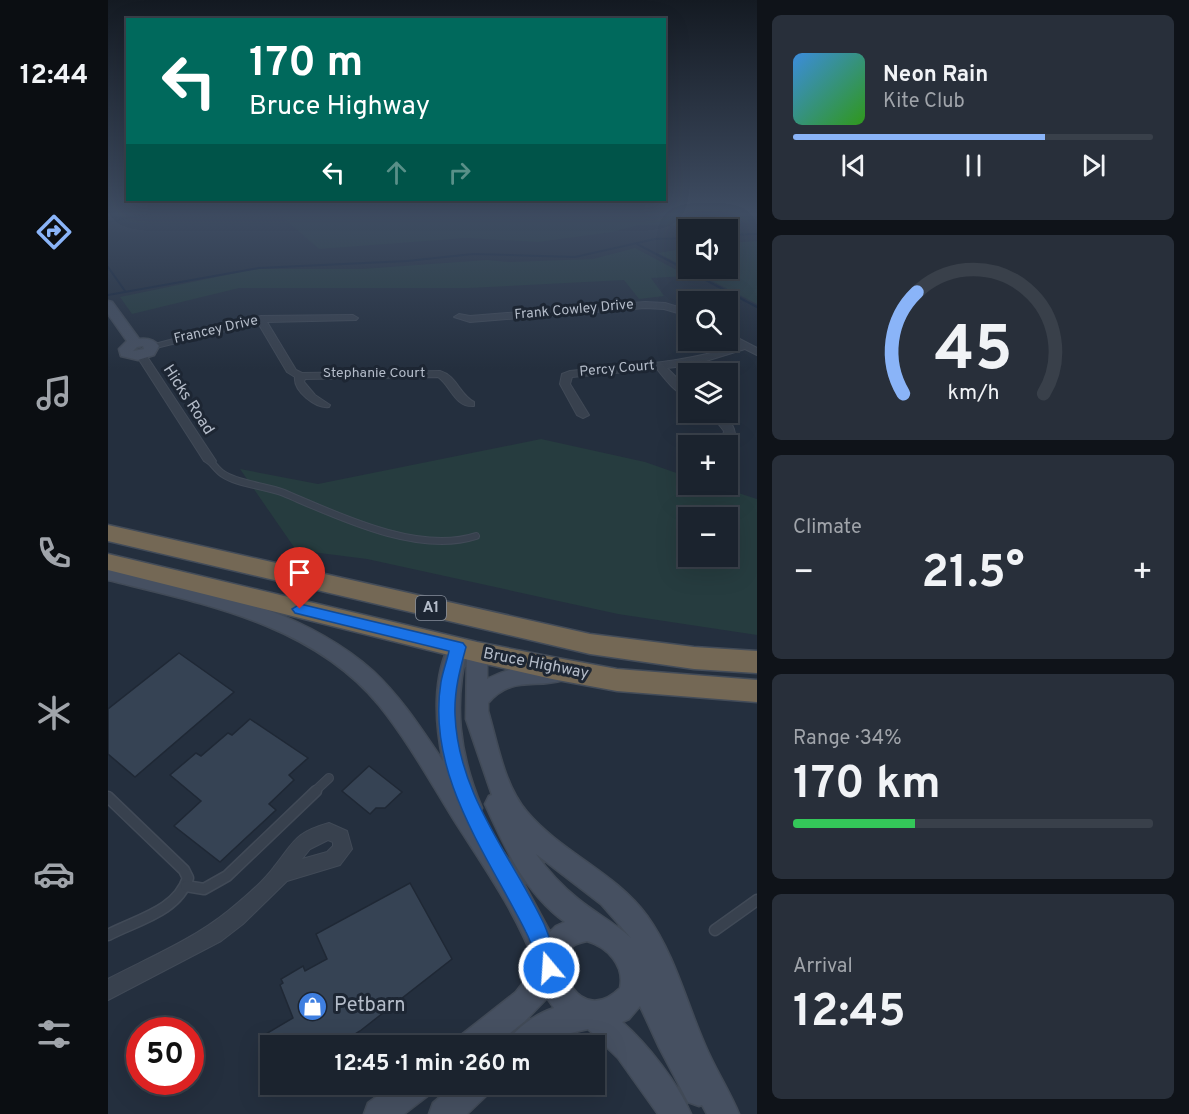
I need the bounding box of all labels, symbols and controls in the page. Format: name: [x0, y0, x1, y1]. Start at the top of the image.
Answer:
text: 170 m: [249, 38, 363, 91]
icon: left: [150, 42, 228, 120]
text: 12:44: [20, 59, 88, 93]
text: Neon Rain: [883, 62, 988, 89]
text: Kite Club: [883, 89, 965, 115]
text: Bruce Highway: [249, 90, 430, 124]
icon: previous: [837, 149, 870, 182]
icon: pause: [957, 149, 990, 182]
icon: next: [1077, 149, 1110, 182]
icon: left: [317, 156, 350, 189]
icon: ahead: [380, 156, 413, 189]
icon: right: [443, 156, 476, 189]
icon: directions: [33, 211, 75, 253]
map controls: [678, 219, 738, 567]
button: sound: [678, 219, 738, 279]
button: search: [678, 291, 738, 351]
street label: Frank Cowley Drive: [514, 296, 634, 324]
street label: Francey Drive: [172, 312, 260, 348]
text: 45: [934, 313, 1012, 392]
street label: Percy Court: [579, 357, 655, 381]
street label: Hicks Road: [158, 361, 218, 439]
button: layers: [678, 363, 738, 423]
street label: Stephanie Court: [323, 365, 425, 382]
icon: music: [33, 372, 75, 414]
text: km/h: [947, 381, 999, 408]
button: +: [678, 435, 738, 495]
button: −: [678, 507, 738, 567]
text: Climate: [793, 515, 862, 541]
icon: phone: [33, 532, 75, 574]
text: 21.5°: [922, 546, 1024, 603]
pin: [274, 547, 325, 609]
text: −: [793, 553, 814, 595]
text: +: [1132, 553, 1153, 595]
icon: arrive: [283, 556, 316, 589]
road number: A1: [416, 596, 446, 620]
street label: Bruce Highway: [481, 644, 591, 684]
icon: climate: [33, 692, 75, 734]
text: Range · 34%: [793, 726, 902, 752]
text: 170 km: [793, 757, 941, 814]
icon: car: [33, 853, 75, 895]
position arrow: [517, 936, 581, 1000]
text: Arrival: [793, 954, 853, 980]
text: 12:45: [793, 985, 906, 1042]
shop icon: Petbarn: [297, 990, 329, 1022]
place label: Petbarn: [334, 993, 406, 1019]
icon: filters: [33, 1013, 75, 1055]
speed limit sign: 50: [126, 1017, 204, 1095]
text: 12:45 · 1 min · 260 m: [334, 1051, 531, 1078]

